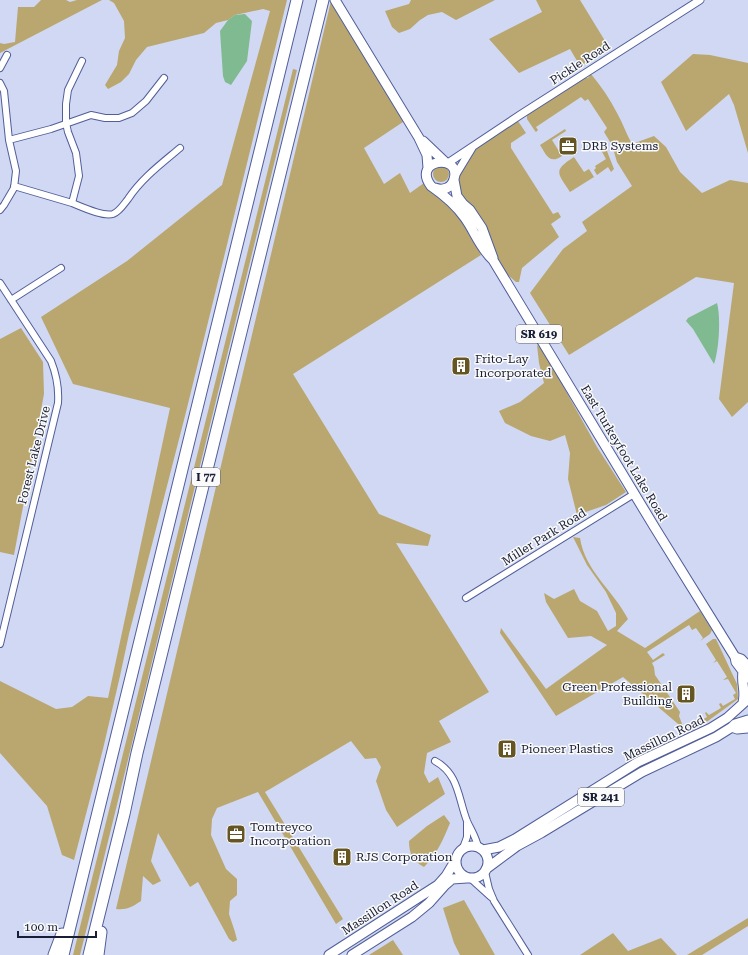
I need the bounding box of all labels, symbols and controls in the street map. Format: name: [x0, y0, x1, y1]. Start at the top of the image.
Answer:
street label: Pickle Road: [547, 38, 613, 88]
office icon: DRB Systems: [557, 135, 579, 157]
place label: DRB Systems: [582, 139, 659, 153]
road number: SR 619: [516, 325, 562, 343]
place label: Frito-Lay Incorporated: [475, 352, 552, 380]
building icon: Frito-Lay Incorporated: [450, 355, 472, 377]
street label: East Turkeyfoot Lake Road: [578, 383, 670, 524]
street label: Forest Lake Drive: [15, 404, 53, 506]
road number: I 77: [192, 468, 220, 486]
street label: Miller Park Road: [499, 505, 589, 568]
place label: Green Professional Building: [562, 680, 672, 708]
building icon: Green Professional Building: [675, 683, 697, 705]
street label: Massillon Road: [621, 712, 707, 764]
building icon: Pioneer Plastics: [496, 738, 518, 760]
place label: Pioneer Plastics: [521, 742, 614, 756]
road number: SR 241: [578, 788, 624, 806]
place label: Tomtreyco Incorporation: [250, 820, 331, 848]
office icon: Tomtreyco Incorporation: [225, 823, 247, 845]
building icon: RJS Corporation: [331, 846, 353, 868]
place label: RJS Corporation: [356, 850, 453, 864]
street label: Massillon Road: [339, 878, 421, 938]
scale bar: [18, 913, 96, 939]
text: 100 m: [24, 920, 58, 934]

